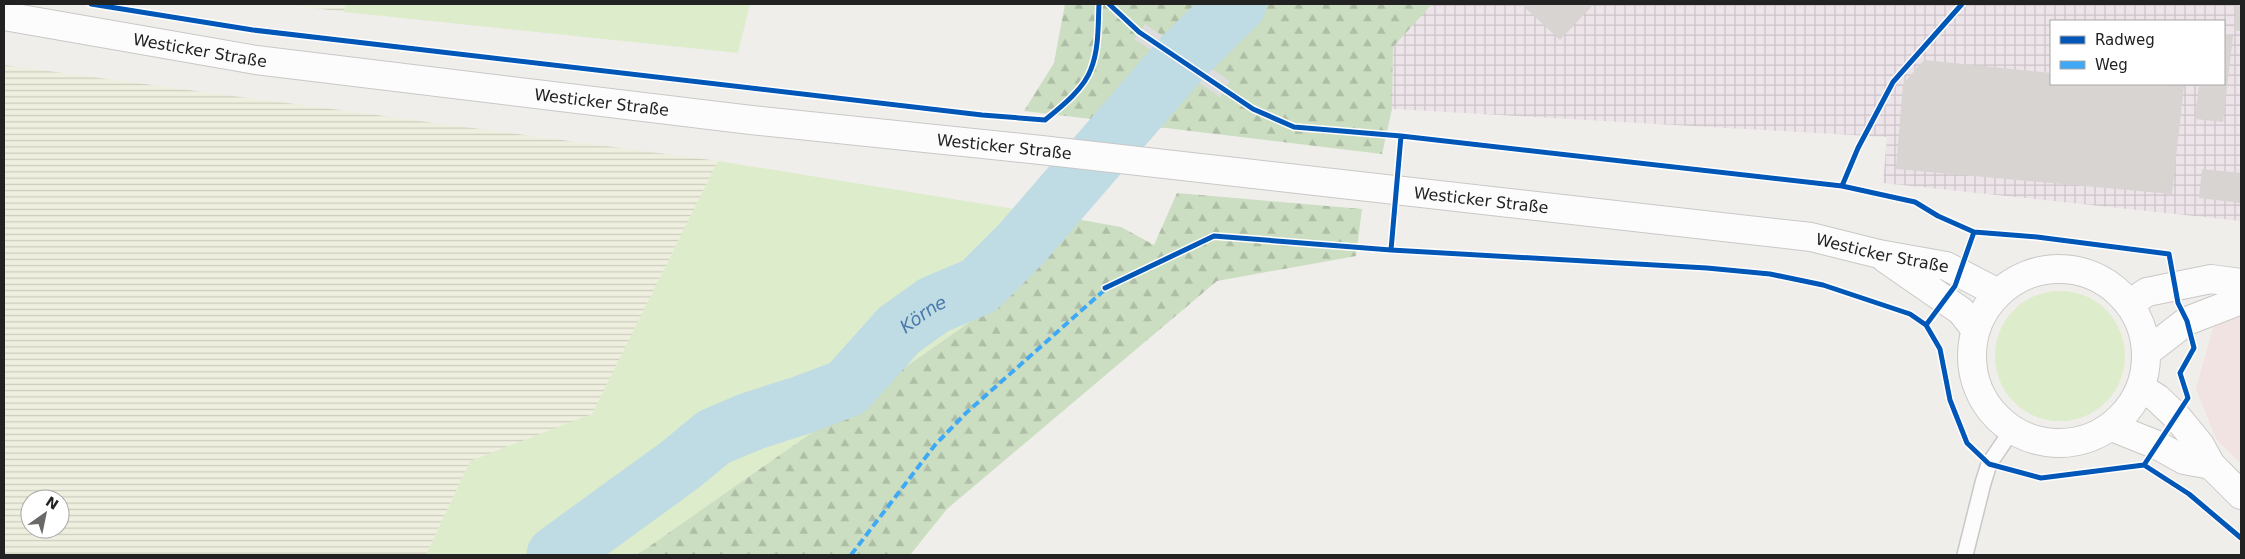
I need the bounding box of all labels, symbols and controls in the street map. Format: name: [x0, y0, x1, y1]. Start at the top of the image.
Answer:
legend: [2050, 20, 2225, 85]
street label: Westicker Straße: [132, 29, 268, 71]
text: Radweg: [2095, 31, 2155, 49]
text: Weg: [2095, 56, 2128, 74]
street label: Westicker Straße: [533, 84, 670, 119]
street label: Westicker Straße: [936, 130, 1073, 163]
street label: Westicker Straße: [1413, 183, 1550, 217]
street label: Westicker Straße: [1814, 229, 1950, 276]
water label: Körne: [895, 291, 949, 337]
north arrow: [20, 489, 70, 539]
text: N: [43, 493, 61, 513]

